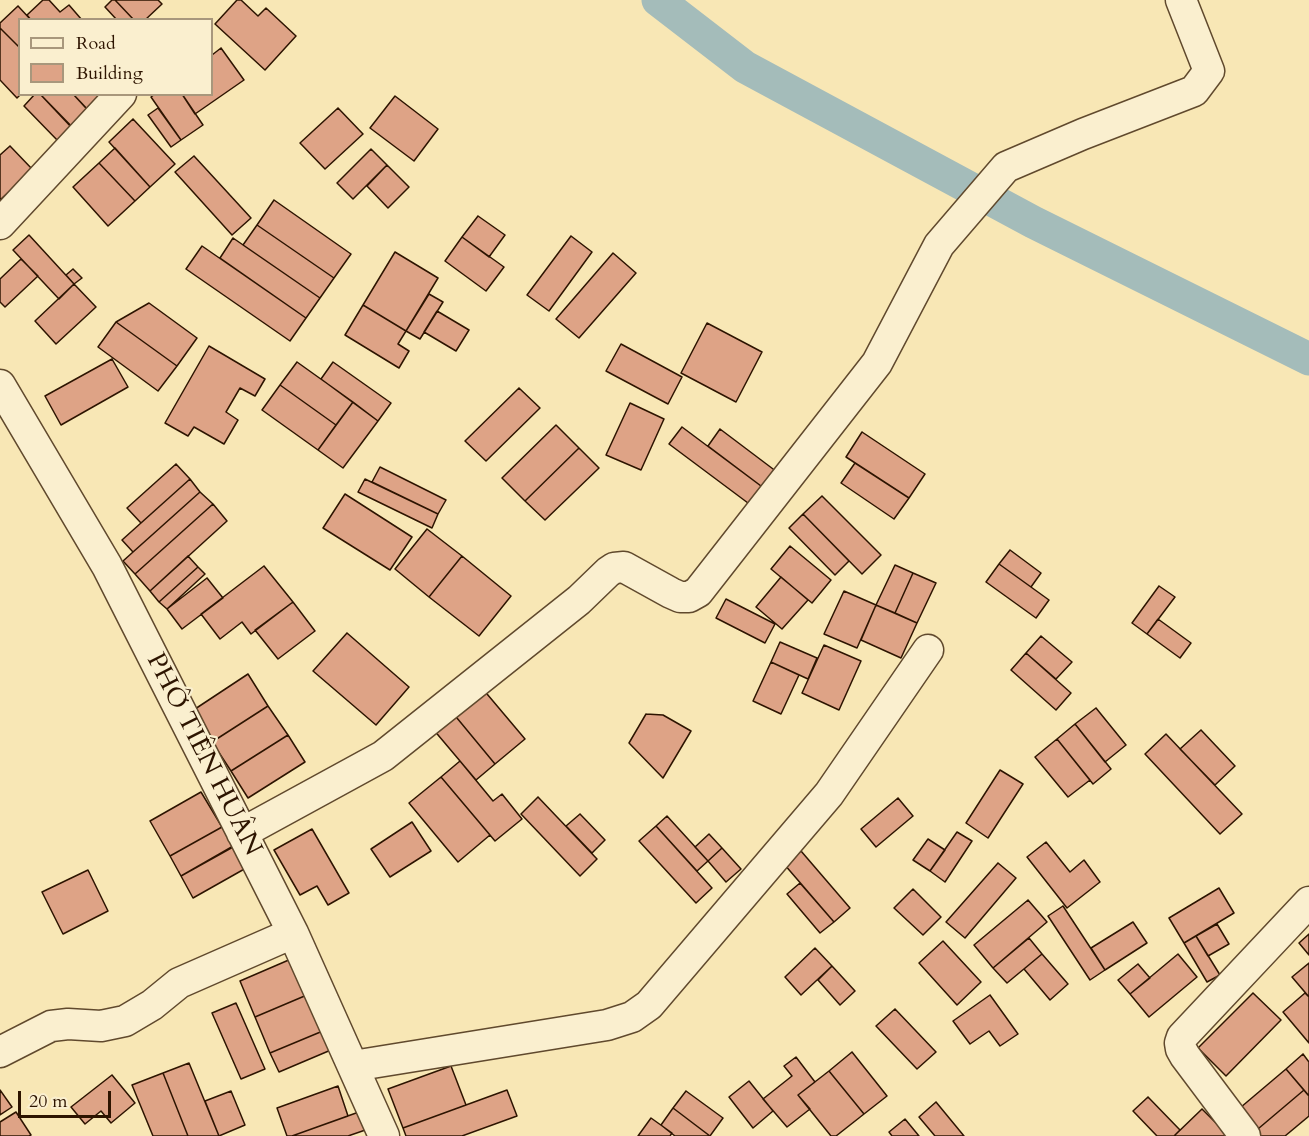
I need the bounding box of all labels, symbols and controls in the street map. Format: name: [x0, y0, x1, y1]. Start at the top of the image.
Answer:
legend: [18, 18, 213, 96]
text: Road: [76, 31, 116, 56]
text: Building: [76, 61, 143, 86]
street label: PHỐ TIỀN HUÂN: [138, 648, 268, 862]
scale bar: [21, 1079, 114, 1117]
text: 20 m: [29, 1089, 68, 1114]

